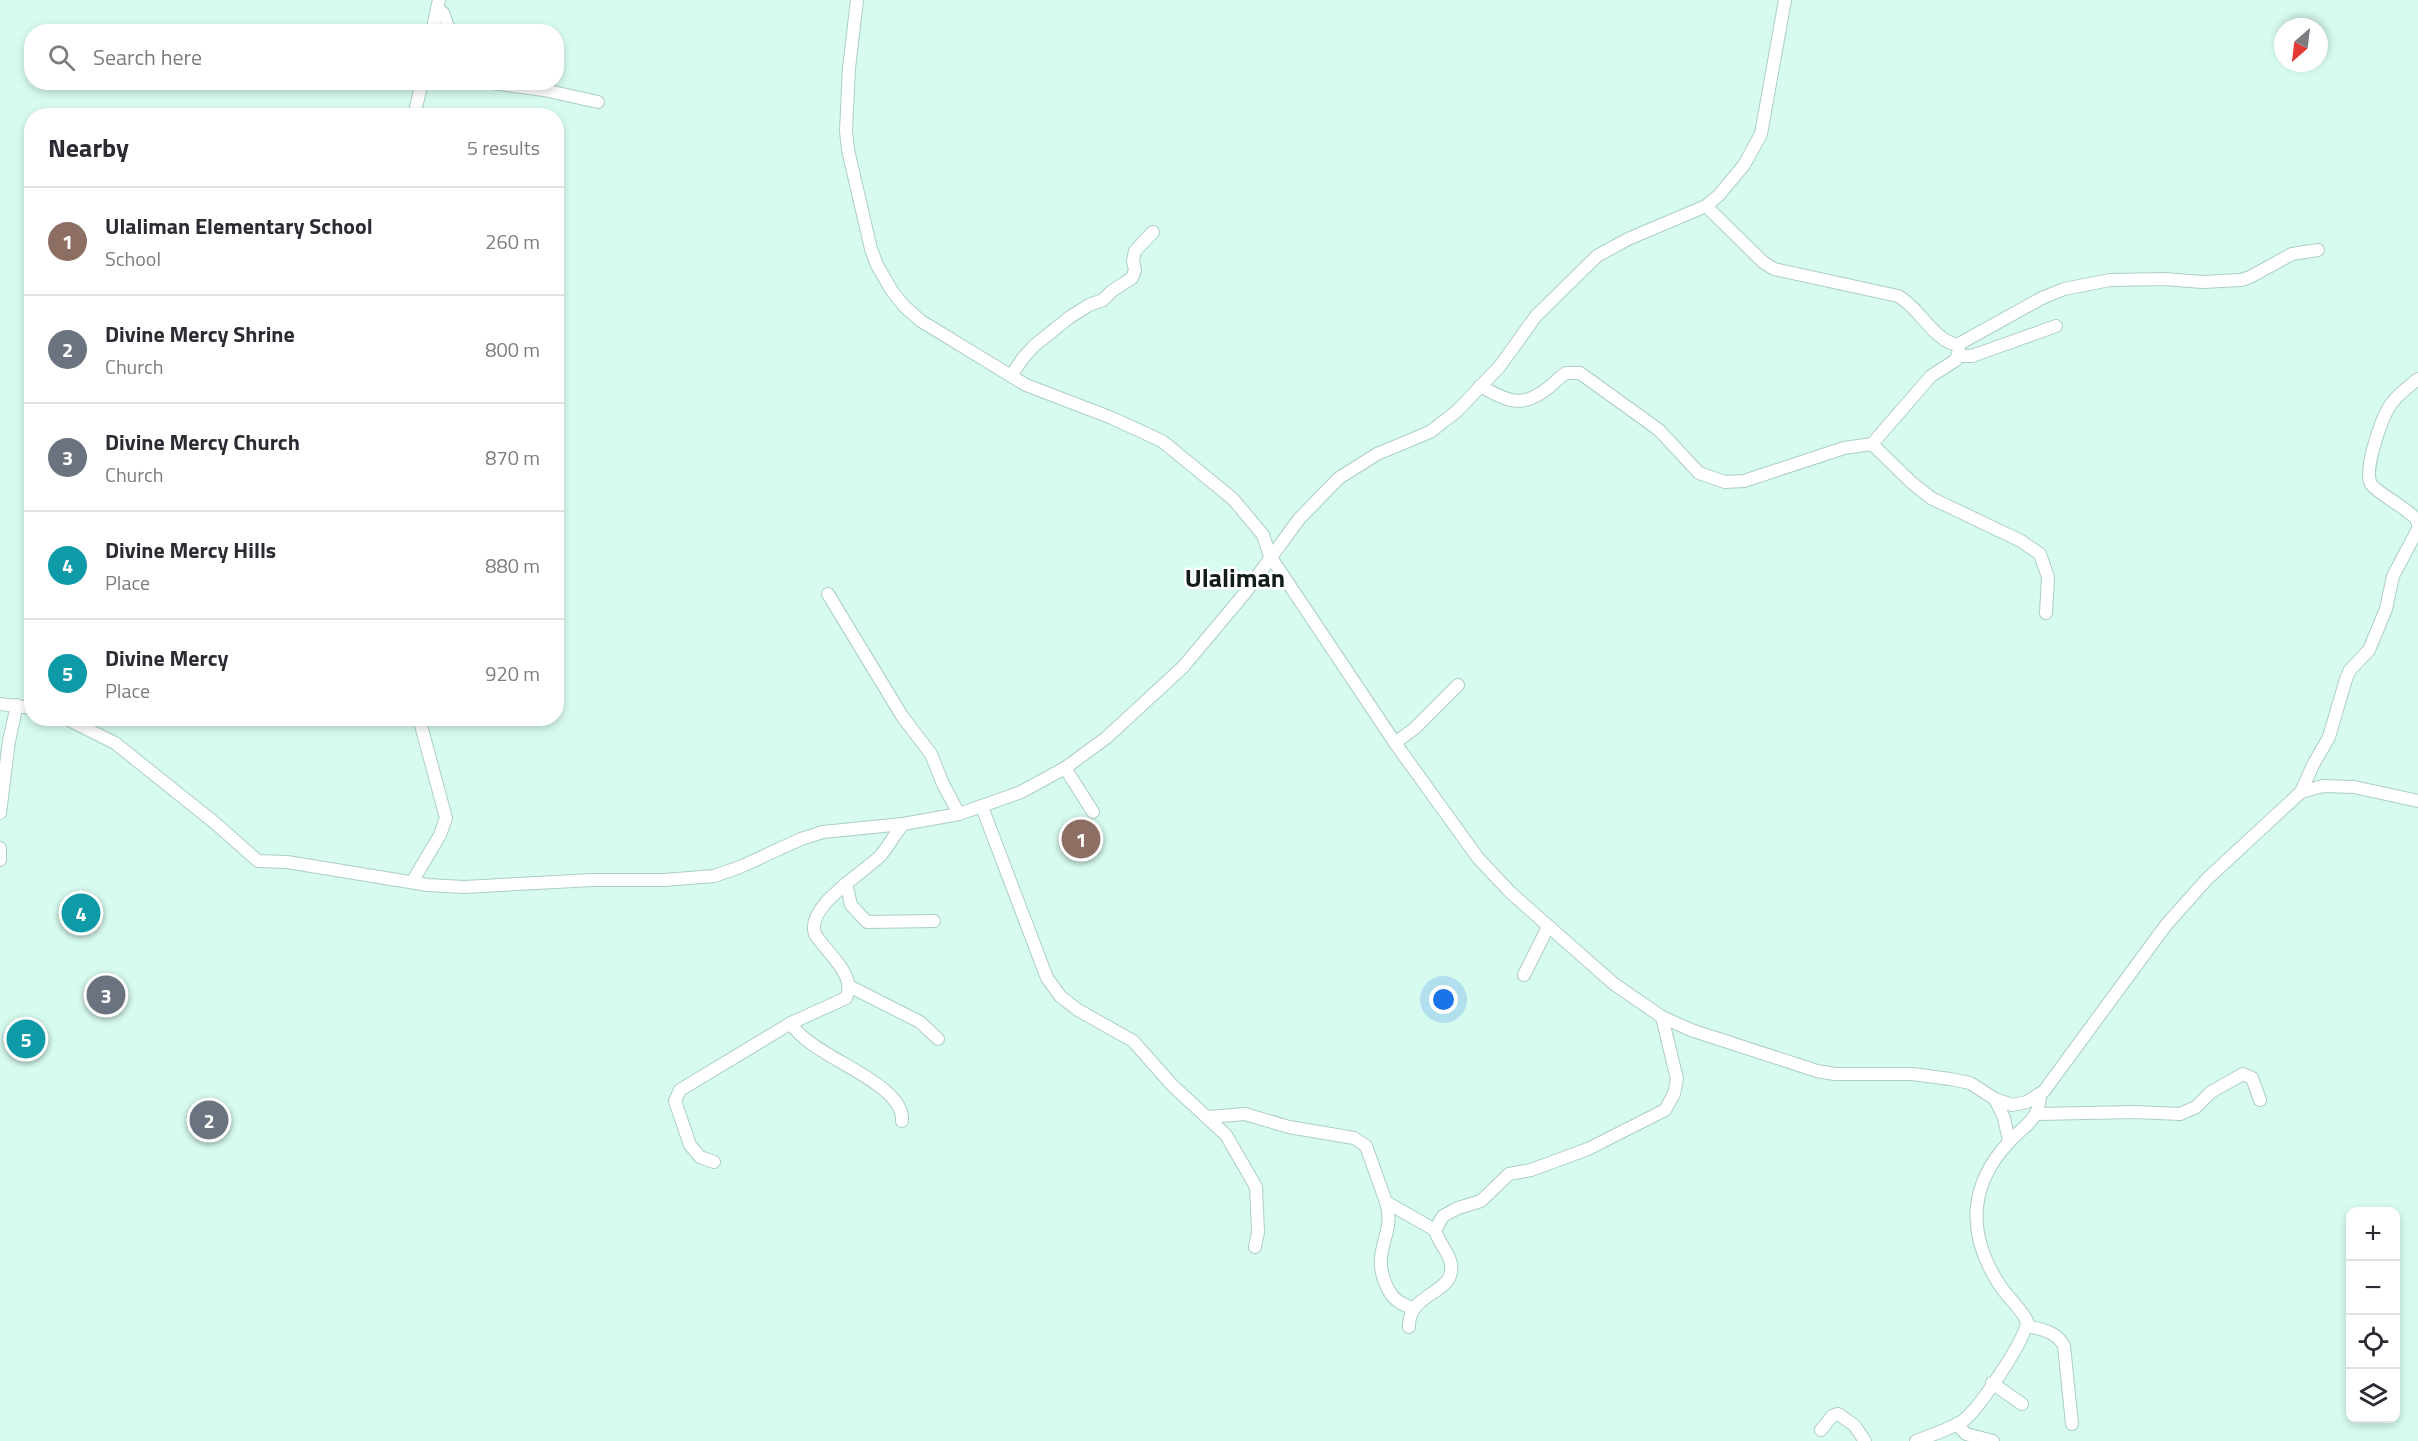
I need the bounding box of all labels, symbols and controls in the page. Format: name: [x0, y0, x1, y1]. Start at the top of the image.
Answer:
north arrow: [2274, 18, 2328, 72]
search box: [24, 24, 564, 90]
text: Search here: [93, 40, 202, 74]
icon: search: [45, 41, 78, 74]
text: Nearby: [48, 128, 129, 167]
text: 5 results: [467, 132, 540, 163]
text: Ulaliman Elementary School: [105, 209, 373, 243]
text: 1: [62, 226, 73, 257]
text: 260 m: [485, 226, 540, 257]
text: School: [105, 243, 161, 274]
text: Divine Mercy Shrine: [105, 317, 295, 351]
text: 2: [62, 334, 73, 365]
text: 800 m: [485, 334, 540, 365]
text: Church: [105, 351, 163, 382]
text: Divine Mercy Church: [105, 425, 300, 459]
text: 3: [62, 442, 73, 473]
text: 870 m: [485, 442, 540, 473]
text: Church: [105, 459, 163, 490]
text: Divine Mercy Hills: [105, 533, 276, 567]
text: 4: [62, 550, 73, 581]
text: 880 m: [485, 550, 540, 581]
district label: Ulaliman: [1185, 558, 1285, 597]
text: Place: [105, 567, 150, 598]
text: Divine Mercy: [105, 641, 229, 675]
text: 5: [62, 658, 73, 689]
text: 920 m: [485, 658, 540, 689]
text: Place: [105, 675, 150, 706]
pin: 1: [1062, 816, 1100, 862]
pin: 4: [62, 890, 100, 936]
pin: 3: [86, 972, 126, 1018]
your location: [1429, 985, 1458, 1014]
pin: 5: [6, 1016, 46, 1062]
pin: 2: [190, 1098, 228, 1142]
map controls: [2346, 1207, 2400, 1423]
button: +: [2346, 1207, 2400, 1261]
button: −: [2346, 1261, 2400, 1315]
button: locate: [2346, 1315, 2400, 1369]
button: layers: [2346, 1369, 2400, 1423]

